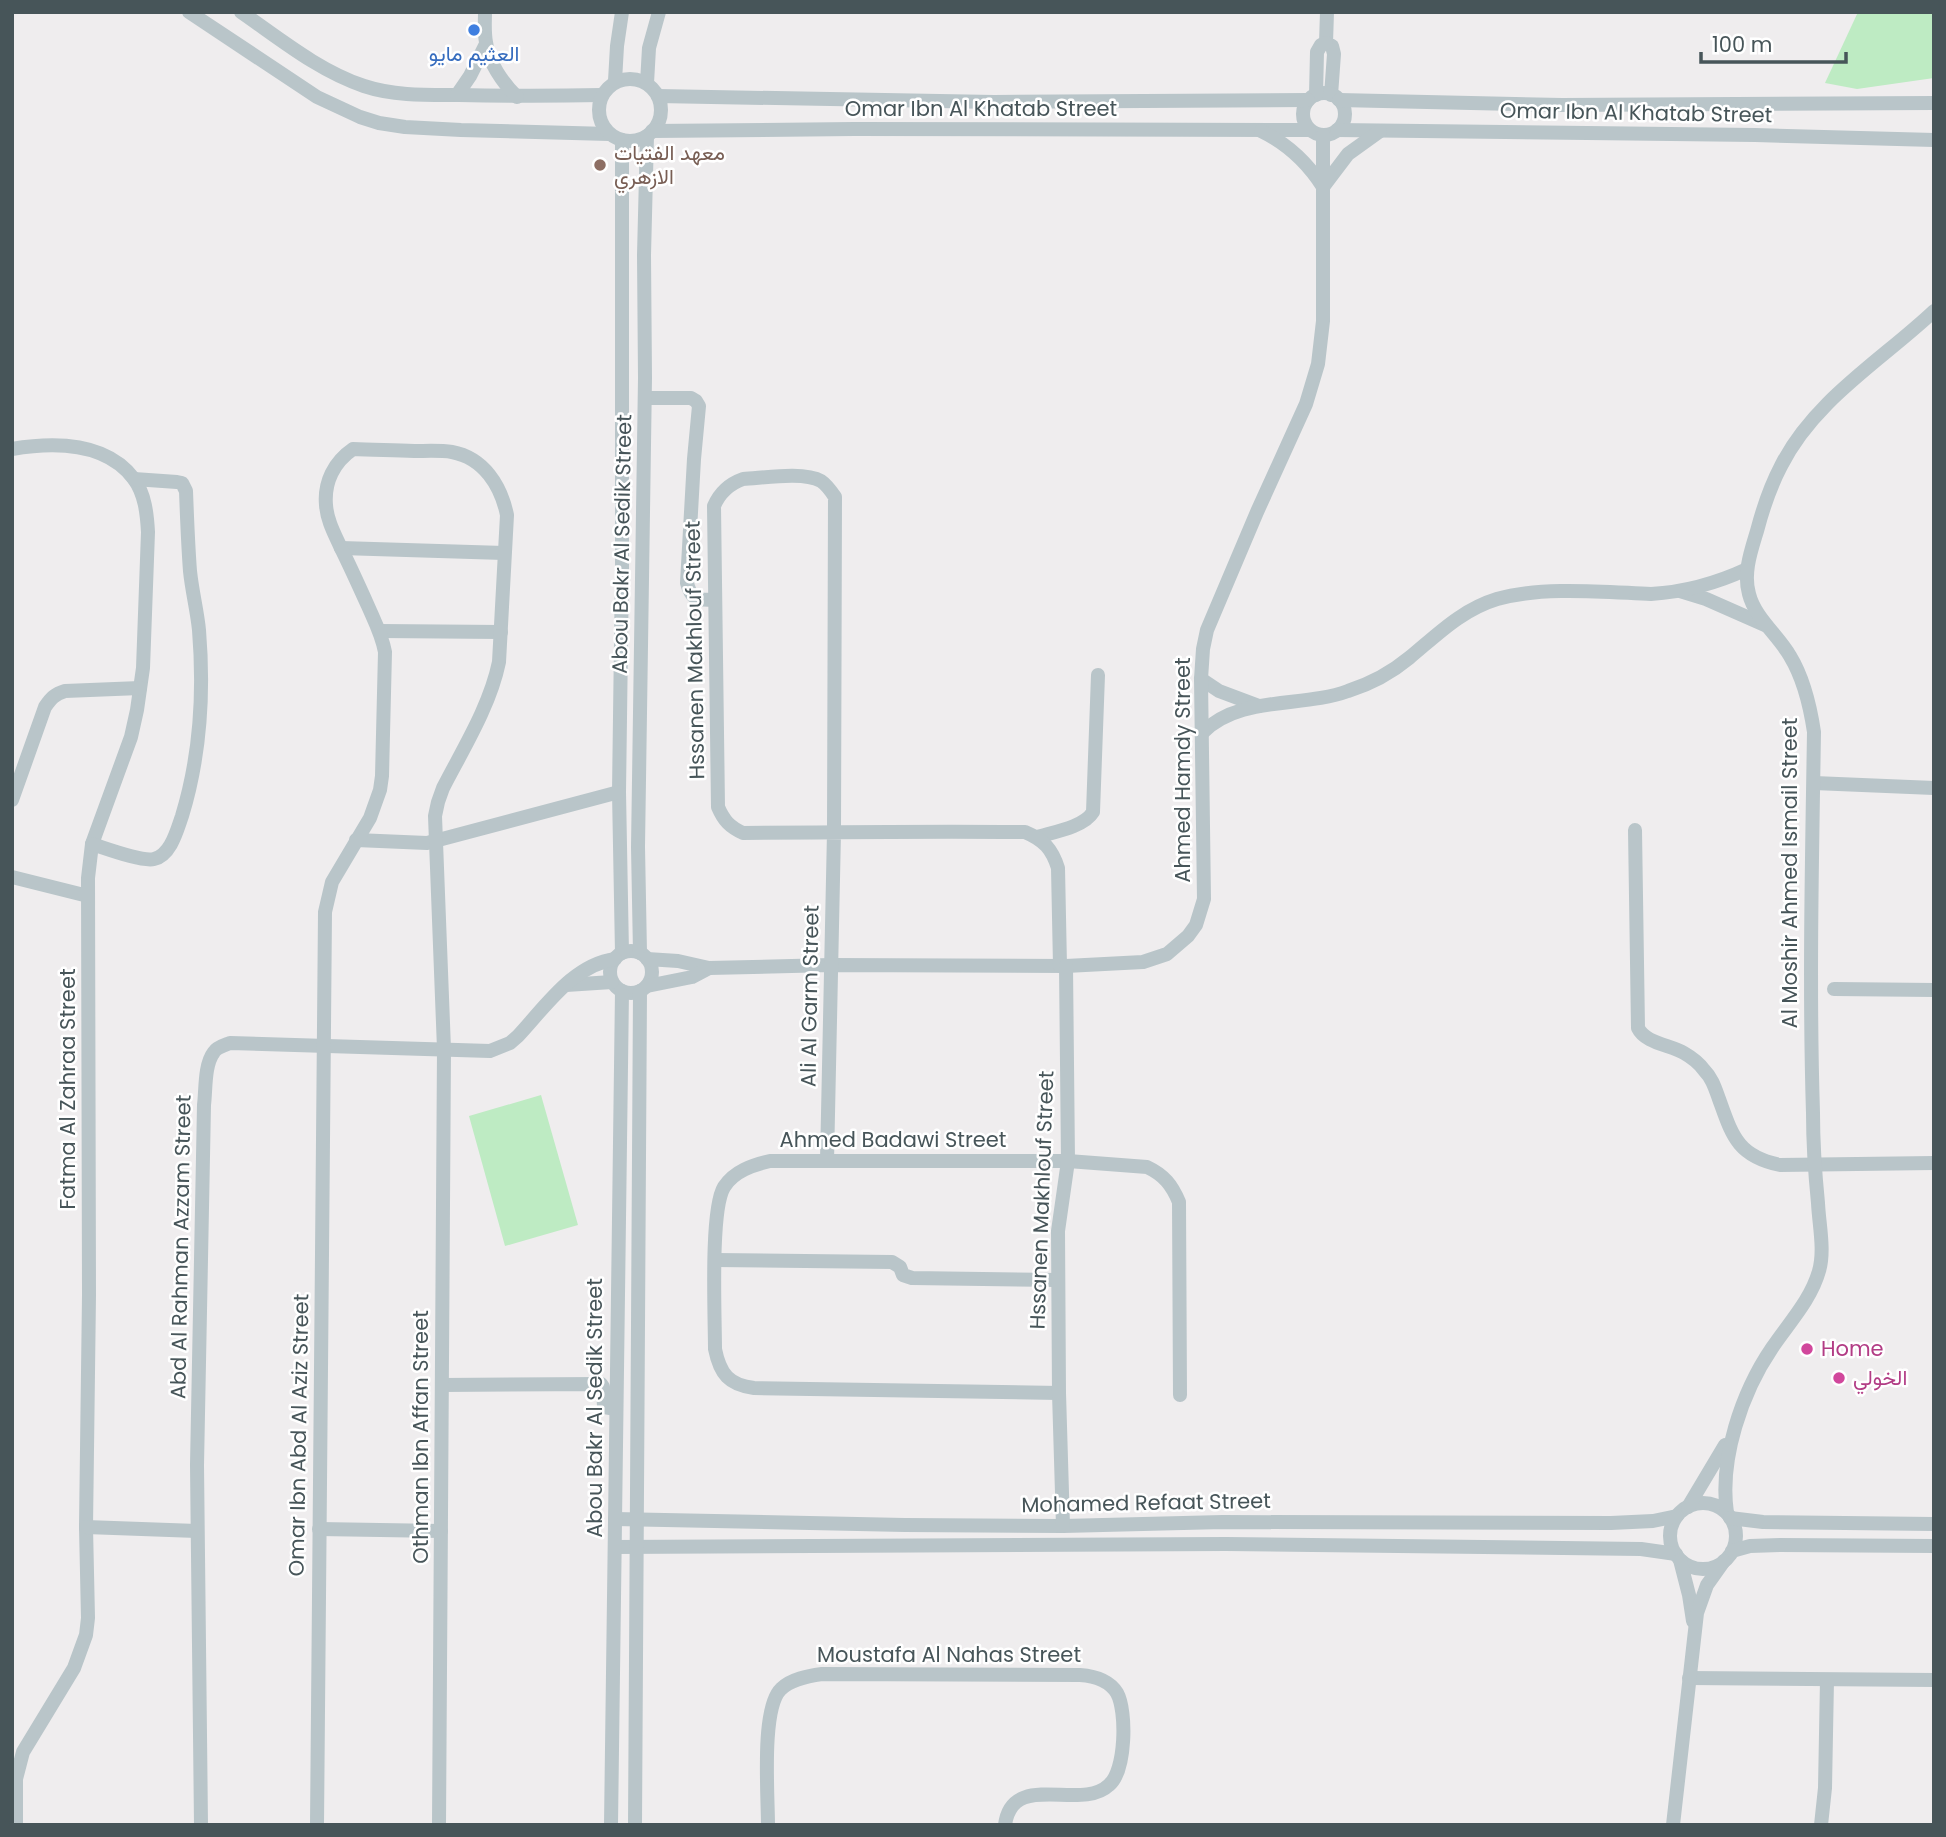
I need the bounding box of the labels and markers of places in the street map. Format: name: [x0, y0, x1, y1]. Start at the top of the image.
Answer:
marker: العثيم مايو: [466, 22, 482, 38]
place label: العثيم مايو: [429, 39, 519, 68]
place label: معهد الفتيات الازهري: [614, 138, 725, 194]
marker: معهد الفتيات الازهري: [592, 157, 608, 173]
place label: Home: [1821, 1334, 1884, 1363]
marker: Home: [1799, 1341, 1815, 1357]
place label: الخولي: [1853, 1363, 1907, 1395]
marker: الخولي: [1831, 1370, 1847, 1386]

